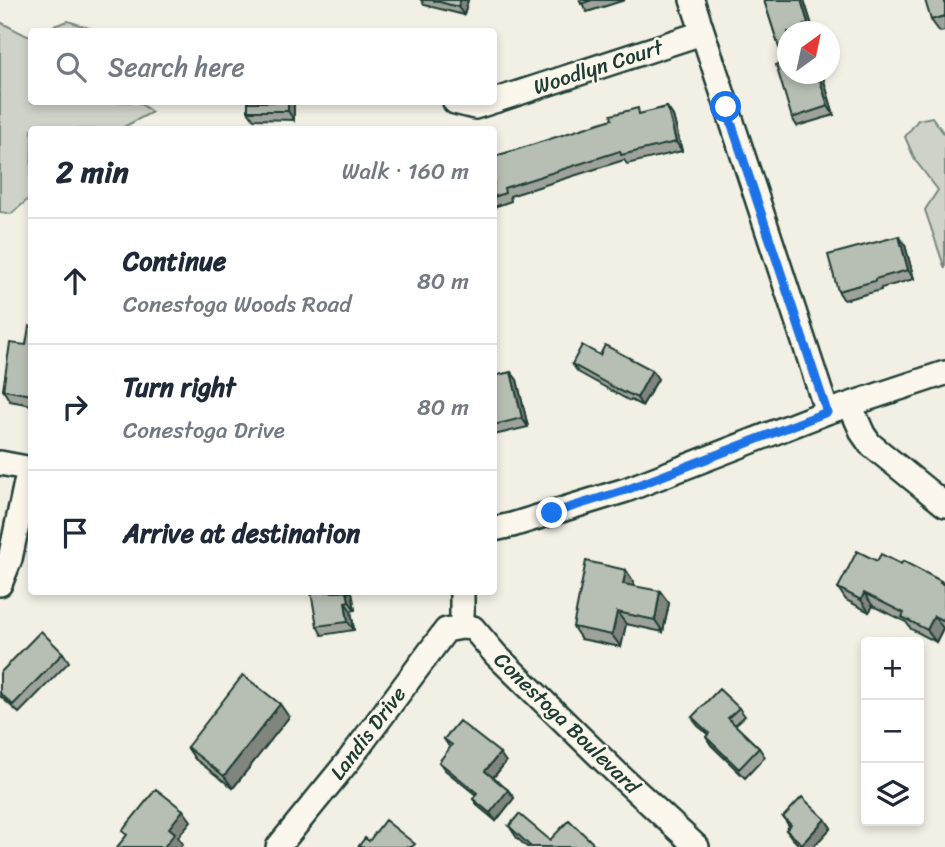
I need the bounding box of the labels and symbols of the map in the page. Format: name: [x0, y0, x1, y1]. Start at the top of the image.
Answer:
north arrow: [777, 21, 840, 84]
street label: Woodlyn Court: [528, 28, 669, 106]
route start: [710, 91, 741, 122]
route end: [536, 497, 567, 528]
street label: Conestoga Boulevard: [484, 642, 651, 805]
street label: Landis Drive: [320, 677, 416, 788]

